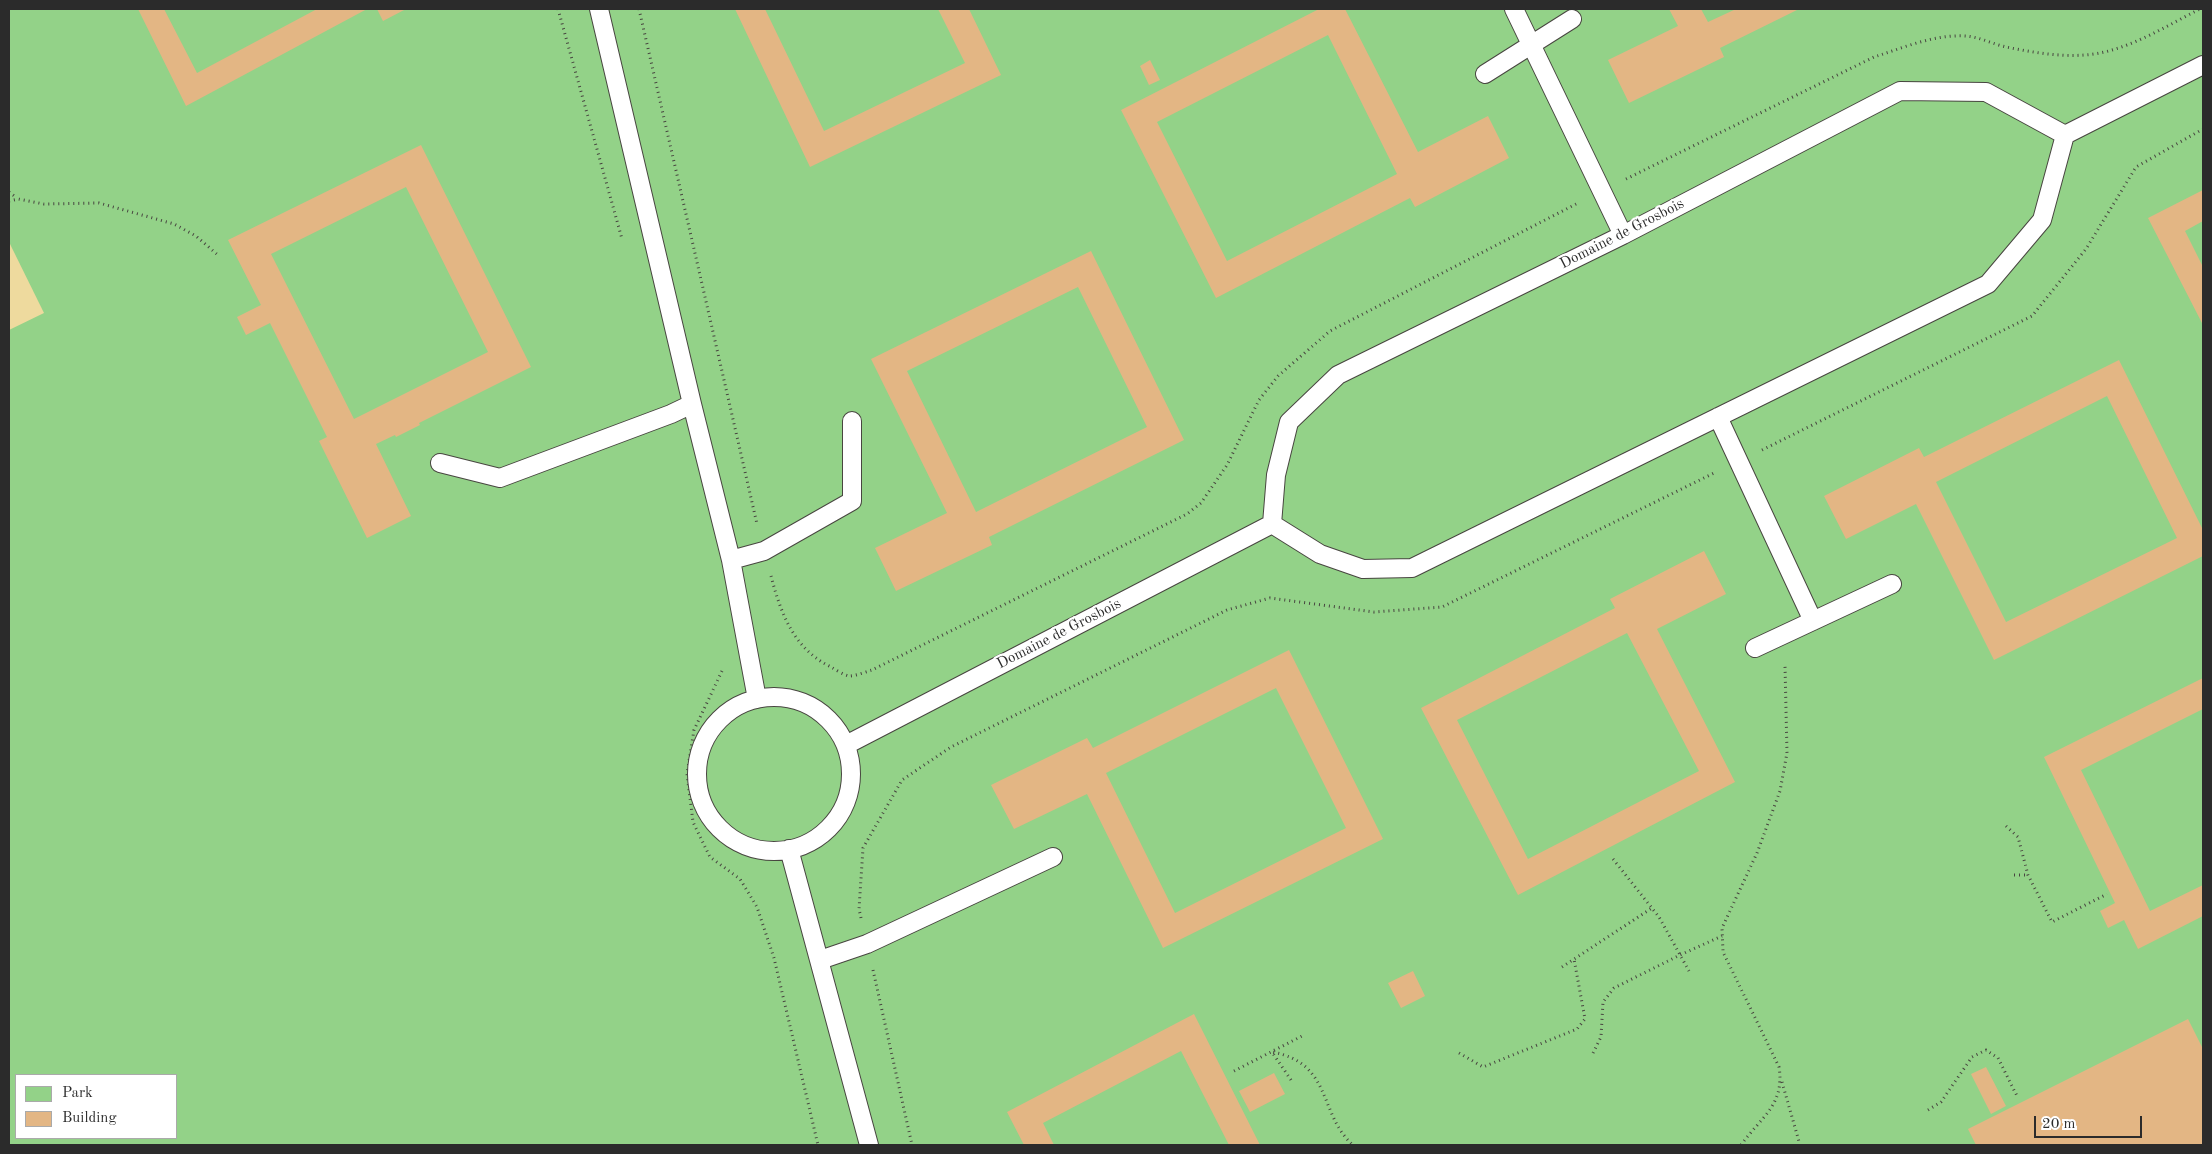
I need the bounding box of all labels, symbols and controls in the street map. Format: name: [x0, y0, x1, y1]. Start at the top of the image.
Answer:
street label: Domaine de Grosbois: [1557, 195, 1687, 273]
street label: Domaine de Grosbois: [994, 595, 1124, 673]
legend: [15, 1074, 178, 1139]
text: Park: [62, 1086, 93, 1101]
scale bar: [2037, 1106, 2144, 1138]
text: Building: [62, 1111, 117, 1126]
text: 20 m: [2042, 1117, 2076, 1132]

